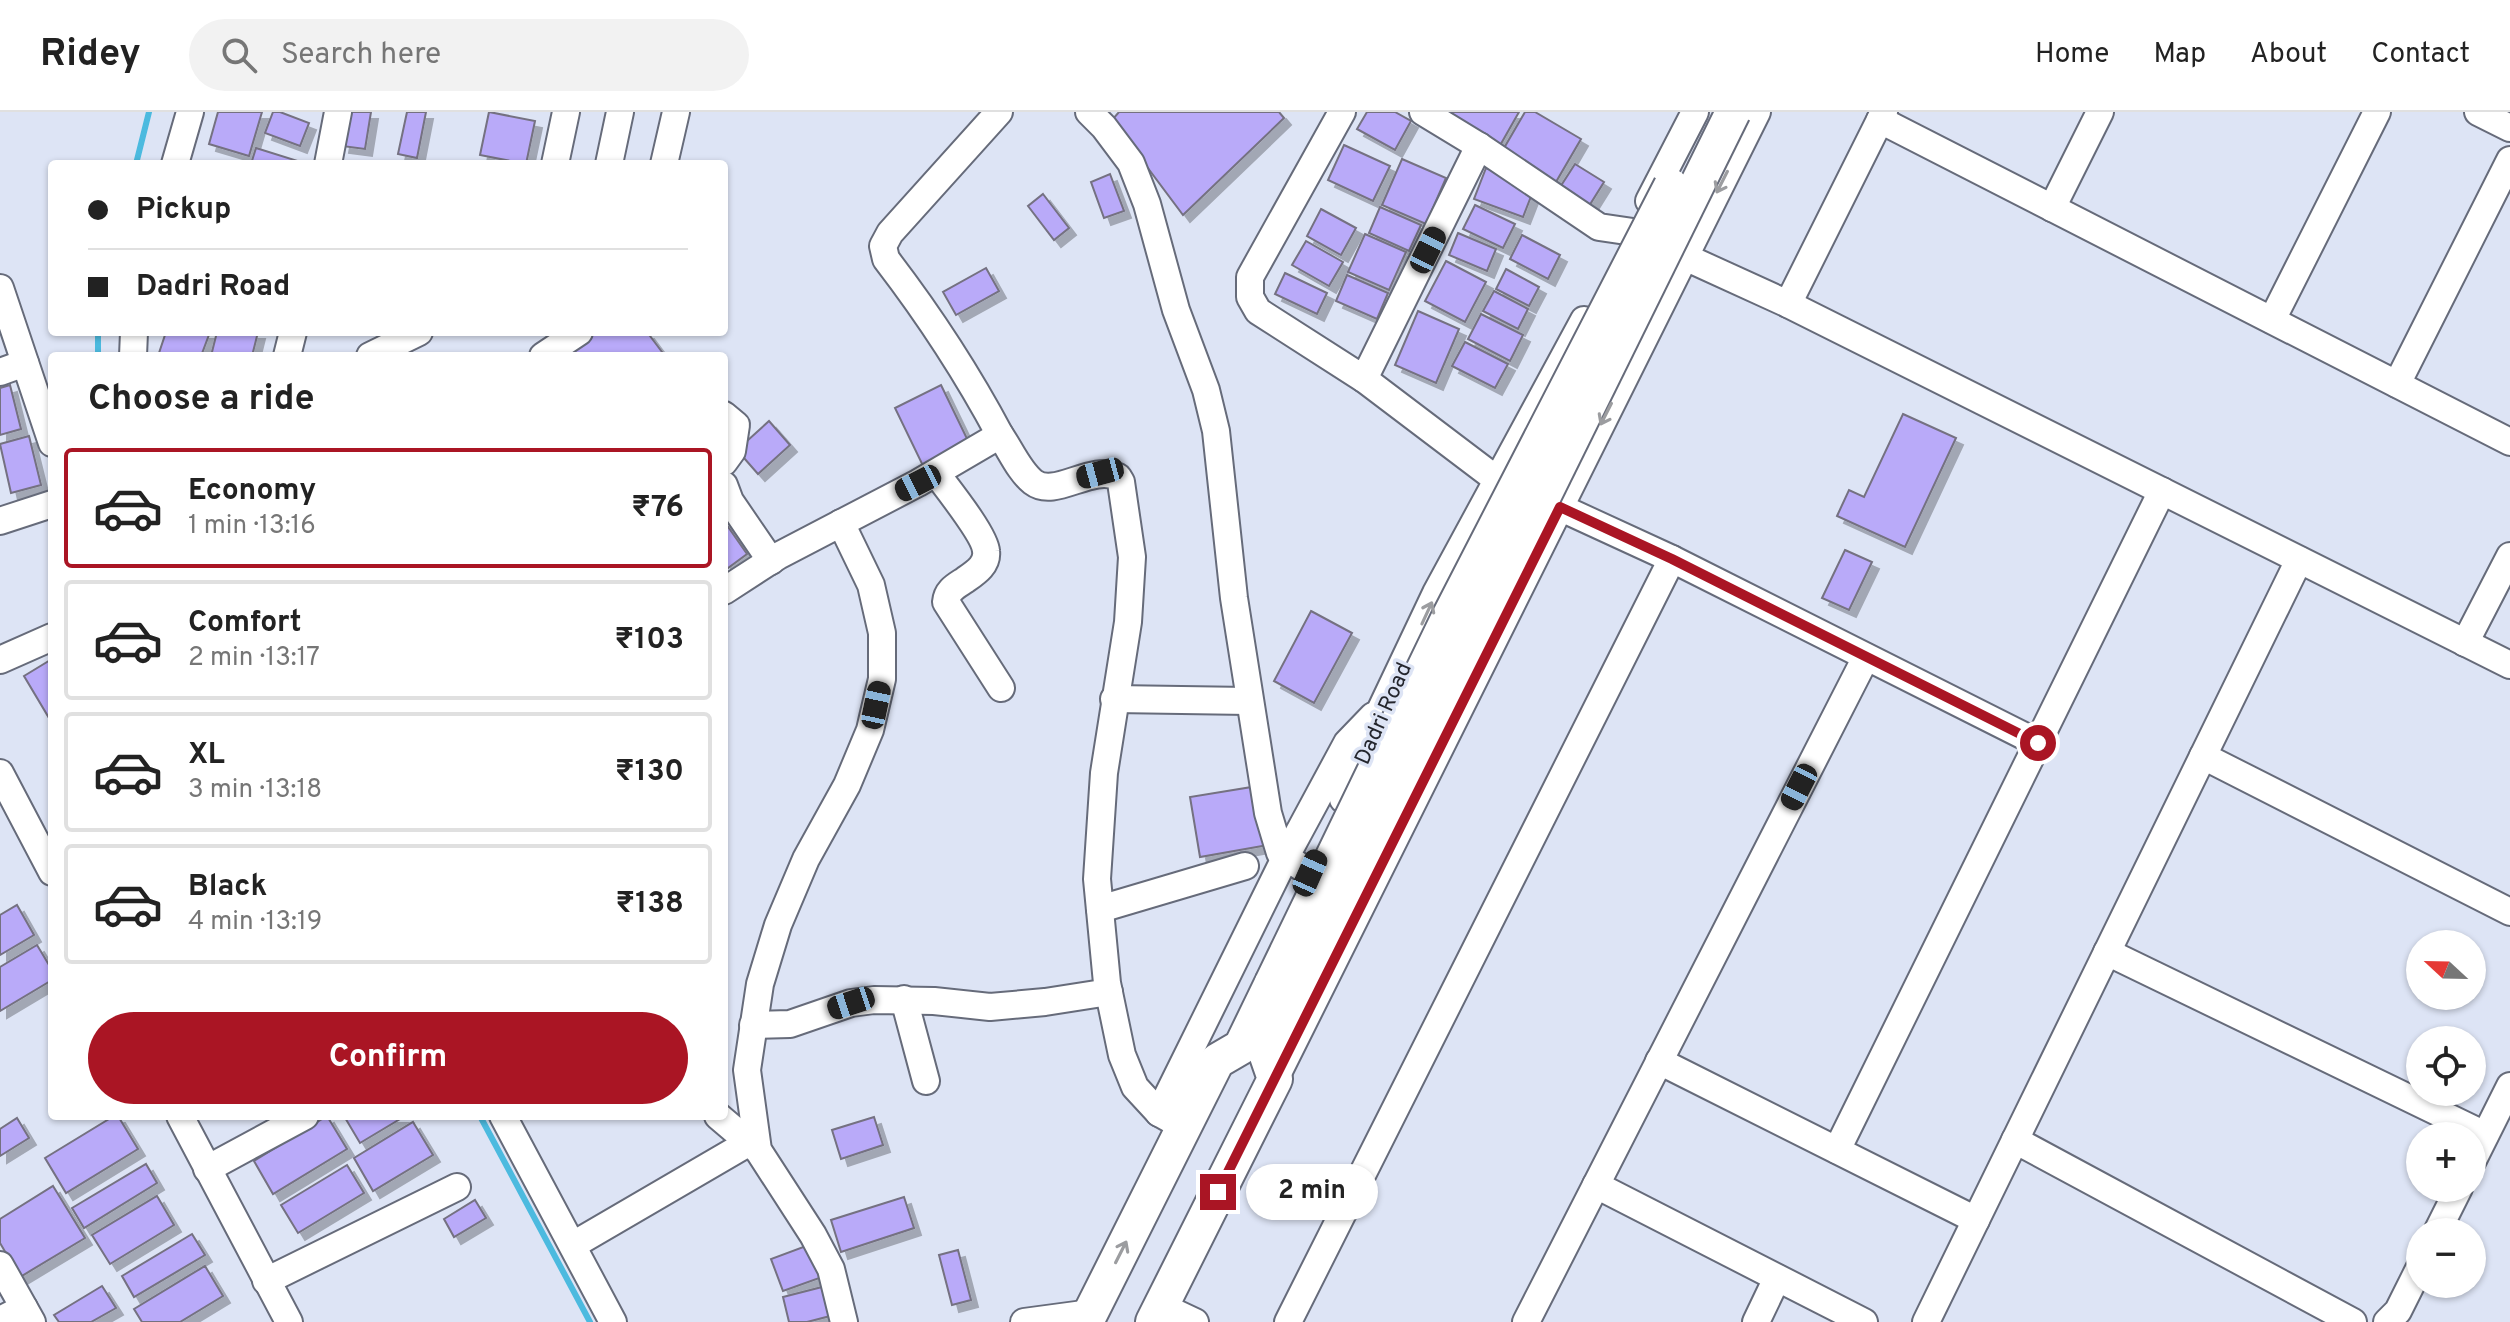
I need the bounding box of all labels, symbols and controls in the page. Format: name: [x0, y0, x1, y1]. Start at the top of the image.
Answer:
search box: [189, 19, 749, 91]
text: Ridey: [40, 31, 141, 80]
icon: search: [217, 33, 261, 77]
text: Search here: [281, 37, 441, 74]
text: Home: [2035, 37, 2109, 73]
text: Map: [2153, 37, 2206, 73]
text: About: [2250, 37, 2327, 73]
text: Contact: [2371, 37, 2470, 73]
one-way arrow: [1714, 169, 1730, 193]
text: Pickup: [136, 192, 231, 229]
car: [1407, 223, 1449, 277]
text: Dadri Road: [136, 269, 290, 306]
text: Choose a ride: [88, 377, 314, 423]
one-way arrow: [1598, 402, 1613, 426]
car: [1074, 455, 1126, 491]
car: [891, 461, 945, 505]
icon: car: [92, 472, 164, 544]
text: Economy: [188, 473, 316, 510]
text: ₹76: [631, 490, 684, 527]
text: 1 min · 13:16: [188, 510, 316, 543]
one-way arrow: [1420, 602, 1435, 626]
icon: car: [92, 604, 164, 676]
text: Comfort: [188, 605, 301, 642]
text: ₹103: [615, 622, 684, 659]
text: 2 min · 13:17: [188, 642, 320, 675]
street label: Dadri Road: [1350, 659, 1419, 769]
car: [859, 679, 893, 731]
route start: [2020, 725, 2056, 761]
icon: car: [92, 736, 164, 808]
text: XL: [188, 737, 225, 774]
text: ₹130: [615, 754, 684, 791]
car: [1777, 760, 1821, 814]
text: 3 min · 13:18: [188, 774, 322, 807]
car: [1289, 846, 1331, 900]
icon: car: [92, 868, 164, 940]
text: Black: [188, 869, 267, 906]
text: ₹138: [615, 886, 684, 923]
text: 4 min · 13:19: [188, 906, 322, 939]
north arrow: [2406, 930, 2486, 1010]
map controls: [2406, 930, 2486, 1298]
car: [824, 984, 878, 1022]
button: Confirm: [88, 1012, 688, 1104]
button: locate: [2406, 1026, 2486, 1106]
button: +: [2406, 1122, 2486, 1202]
callout: 2 min: [1246, 1164, 1378, 1220]
route end: [1200, 1174, 1236, 1210]
text: 2 min: [1278, 1175, 1346, 1208]
button: −: [2406, 1218, 2486, 1298]
one-way arrow: [1114, 1241, 1129, 1265]

